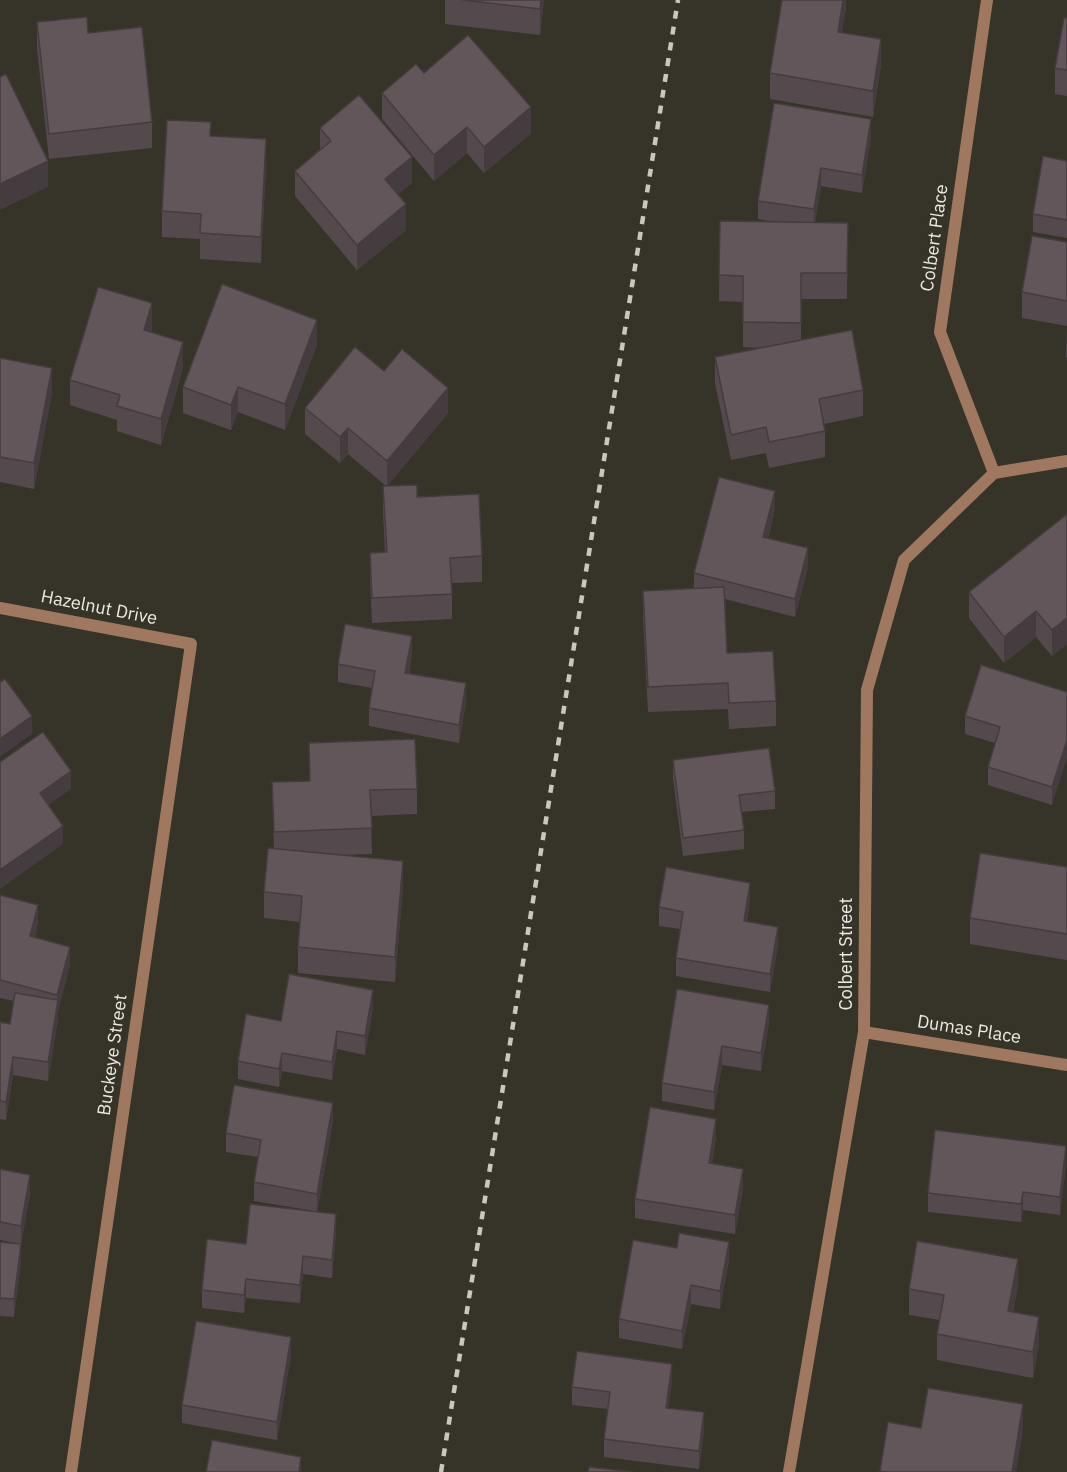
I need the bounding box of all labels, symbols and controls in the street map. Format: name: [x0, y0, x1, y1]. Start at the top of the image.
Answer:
street label: Colbert Place: [917, 183, 953, 293]
street label: Hazelnut Drive: [39, 586, 159, 630]
street label: Colbert Street: [836, 897, 858, 1011]
street label: Buckeye Street: [94, 993, 132, 1117]
street label: Dumas Place: [916, 1011, 1022, 1049]

